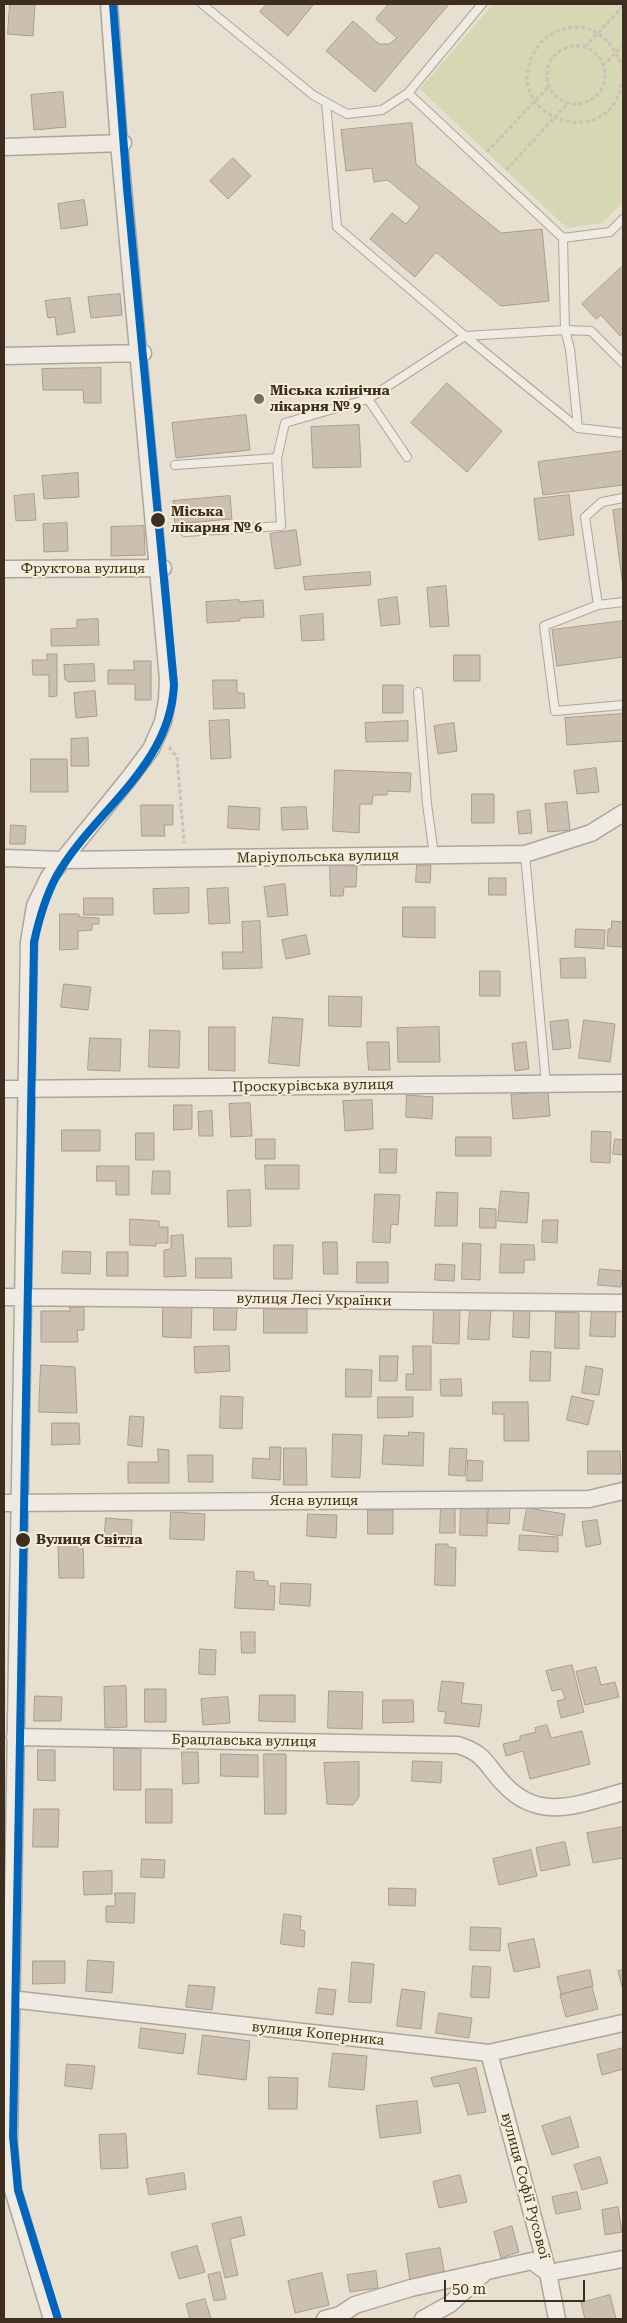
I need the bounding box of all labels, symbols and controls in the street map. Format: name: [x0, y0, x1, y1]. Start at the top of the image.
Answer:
place label: Міська клінічна лікарня № 9: [270, 383, 390, 416]
marker: Міська клінічна лікарня № 9: [252, 392, 266, 406]
place label: Міська лікарня № 6: [171, 504, 262, 536]
marker: Міська лікарня № 6: [149, 511, 167, 529]
street label: Фруктова вулиця: [21, 561, 145, 577]
street label: Маріупольська вулиця: [237, 847, 399, 867]
street label: Проскурівська вулиця: [232, 1076, 394, 1096]
street label: вулиця Лесі Українки: [236, 1290, 392, 1310]
street label: Ясна вулиця: [270, 1493, 358, 1509]
marker: Вулиця Світла: [14, 1531, 32, 1549]
place label: Вулиця Світла: [36, 1532, 142, 1548]
street label: Брацлавська вулиця: [171, 1731, 317, 1751]
street label: вулиця Коперника: [251, 2019, 385, 2049]
street label: вулиця Софії Русової: [497, 2111, 553, 2261]
scale bar: [447, 2270, 588, 2302]
text: 50 m: [452, 2280, 486, 2298]

